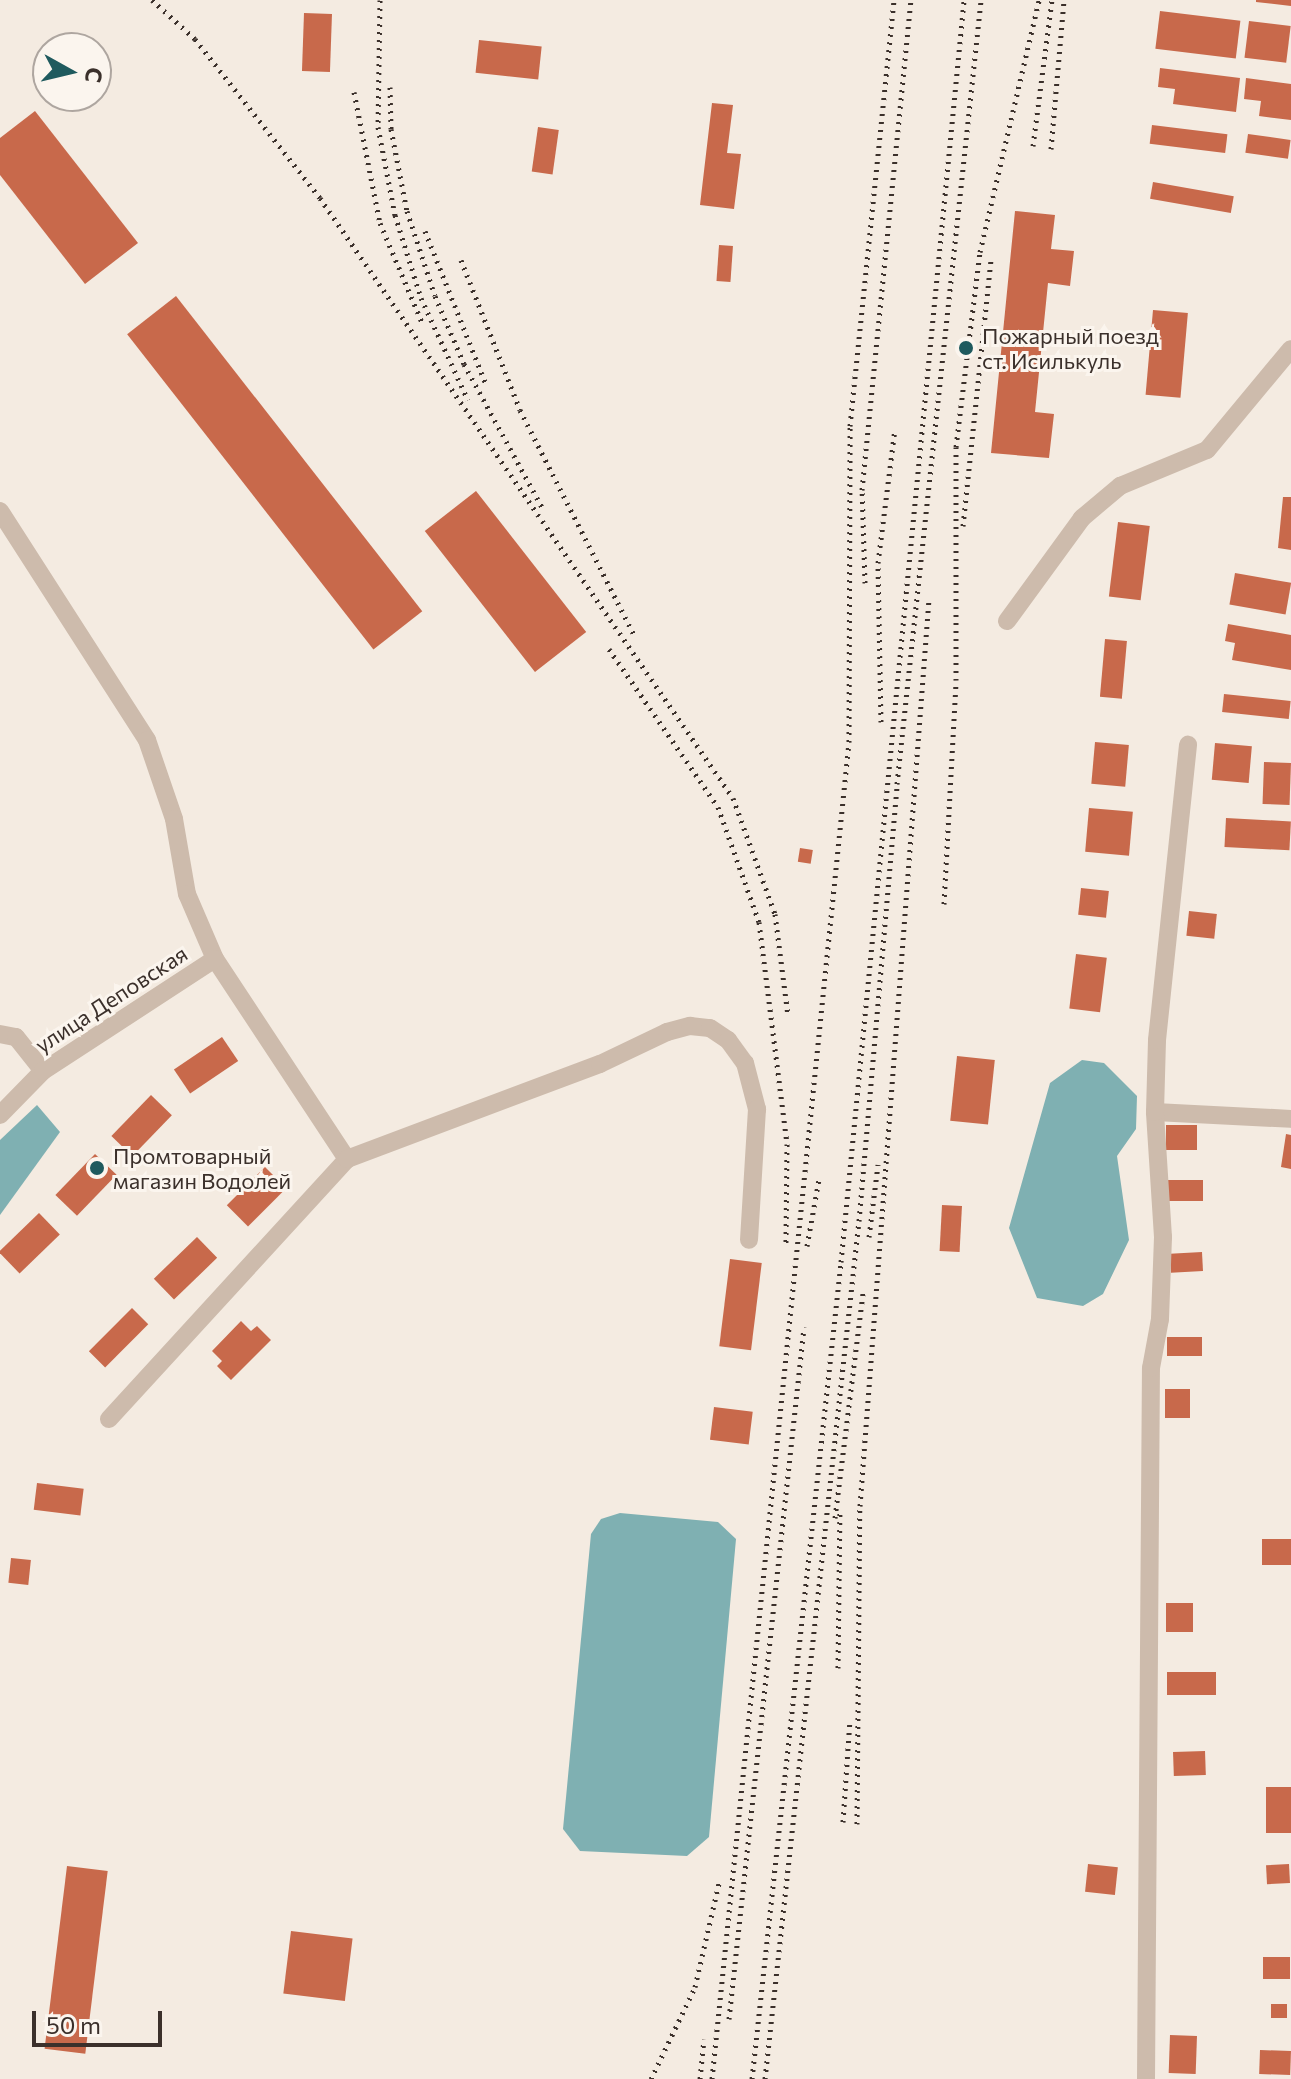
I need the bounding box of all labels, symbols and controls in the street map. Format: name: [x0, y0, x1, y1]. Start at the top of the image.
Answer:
north arrow: [32, 32, 112, 112]
text: С: [80, 66, 109, 84]
place label: Пожарный поезд ст. Исилькуль: [982, 322, 1159, 374]
marker: Пожарный поезд ст. Исилькуль: [957, 339, 975, 357]
street label: улица Деповская: [30, 940, 192, 1058]
place label: Промтоварный магазин Водолей: [113, 1142, 291, 1194]
marker: Промтоварный магазин Водолей: [88, 1159, 106, 1177]
scale bar: [36, 1995, 166, 2045]
text: 50 m: [46, 2010, 101, 2039]

